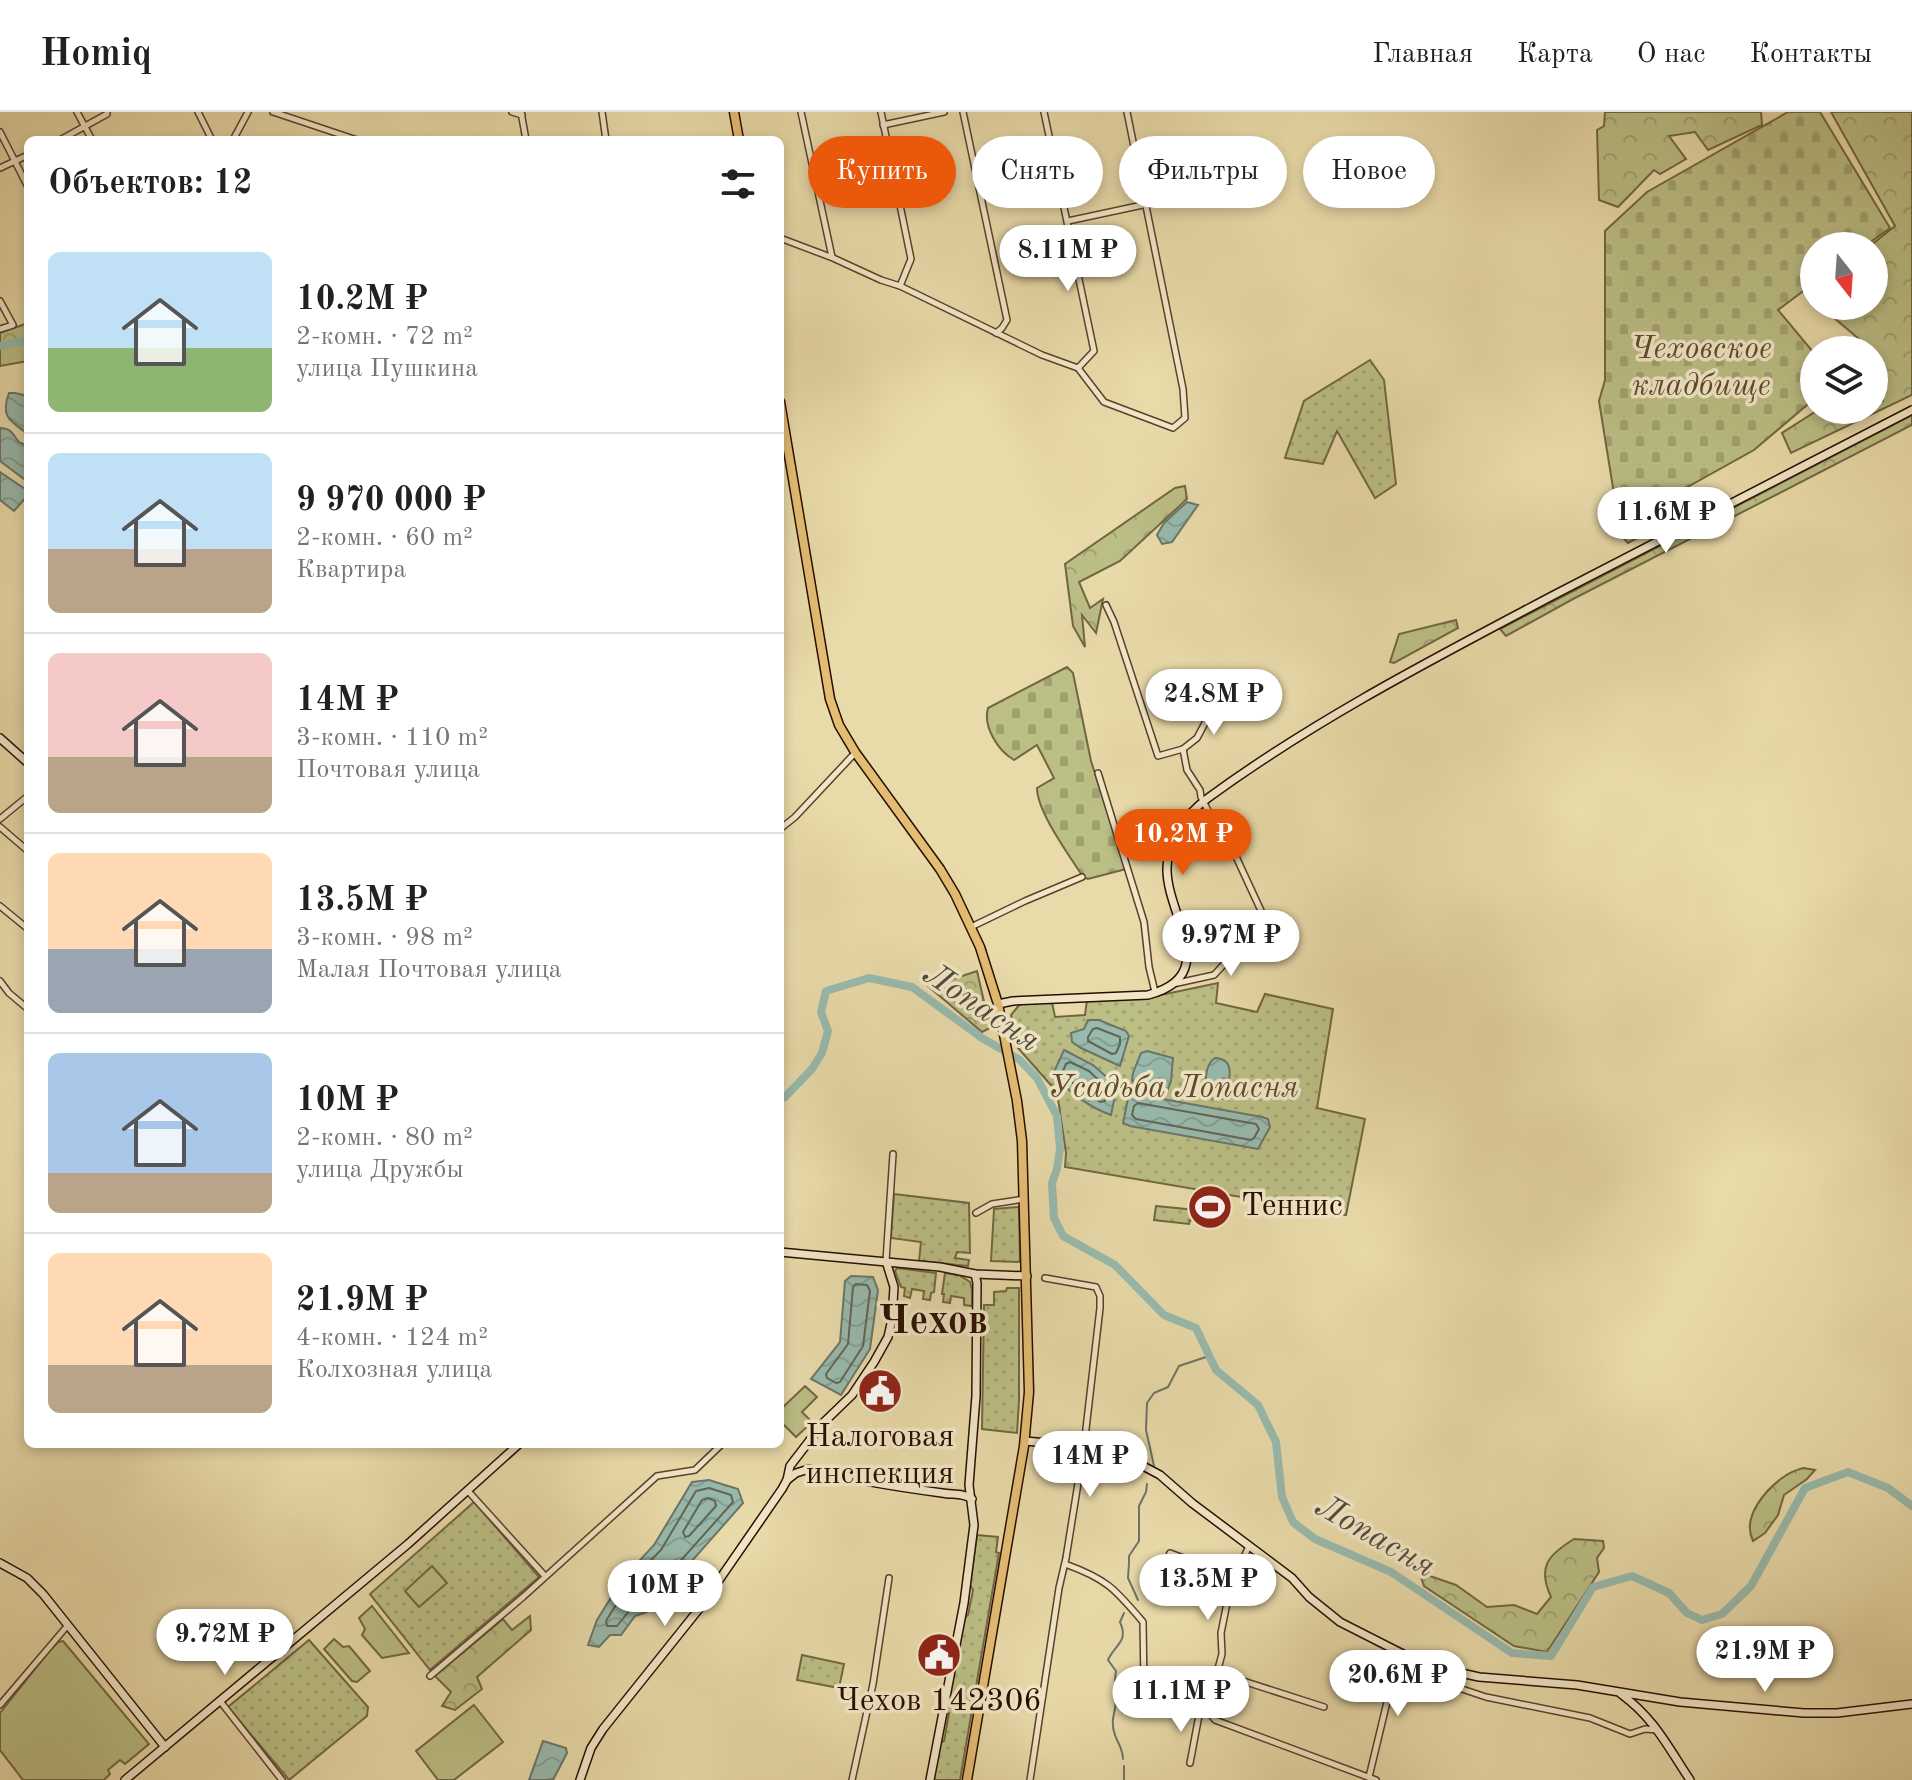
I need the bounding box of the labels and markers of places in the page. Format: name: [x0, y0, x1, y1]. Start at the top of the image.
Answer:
pin: 8.11M ₽: [994, 225, 1142, 293]
pin: 11.6M ₽: [1592, 487, 1740, 555]
pin: 24.8M ₽: [1140, 669, 1288, 737]
pin: 10.2M ₽: [1109, 809, 1257, 877]
pin: 9.97M ₽: [1157, 910, 1305, 978]
sports icon: Теннис: [1186, 1183, 1234, 1231]
place label: Теннис: [1241, 1191, 1343, 1223]
public building icon: Налоговая инспекция: [856, 1367, 904, 1415]
place label: Налоговая инспекция: [806, 1422, 955, 1491]
pin: 14M ₽: [1034, 1431, 1146, 1499]
pin: 13.5M ₽: [1134, 1554, 1282, 1622]
pin: 10M ₽: [609, 1560, 721, 1628]
pin: 9.72M ₽: [151, 1609, 299, 1677]
pin: 21.9M ₽: [1691, 1626, 1839, 1694]
public building icon: Чехов 142306: [915, 1631, 963, 1679]
pin: 20.6M ₽: [1324, 1650, 1472, 1718]
pin: 11.1M ₽: [1107, 1666, 1255, 1734]
place label: Чехов 142306: [836, 1686, 1042, 1718]

